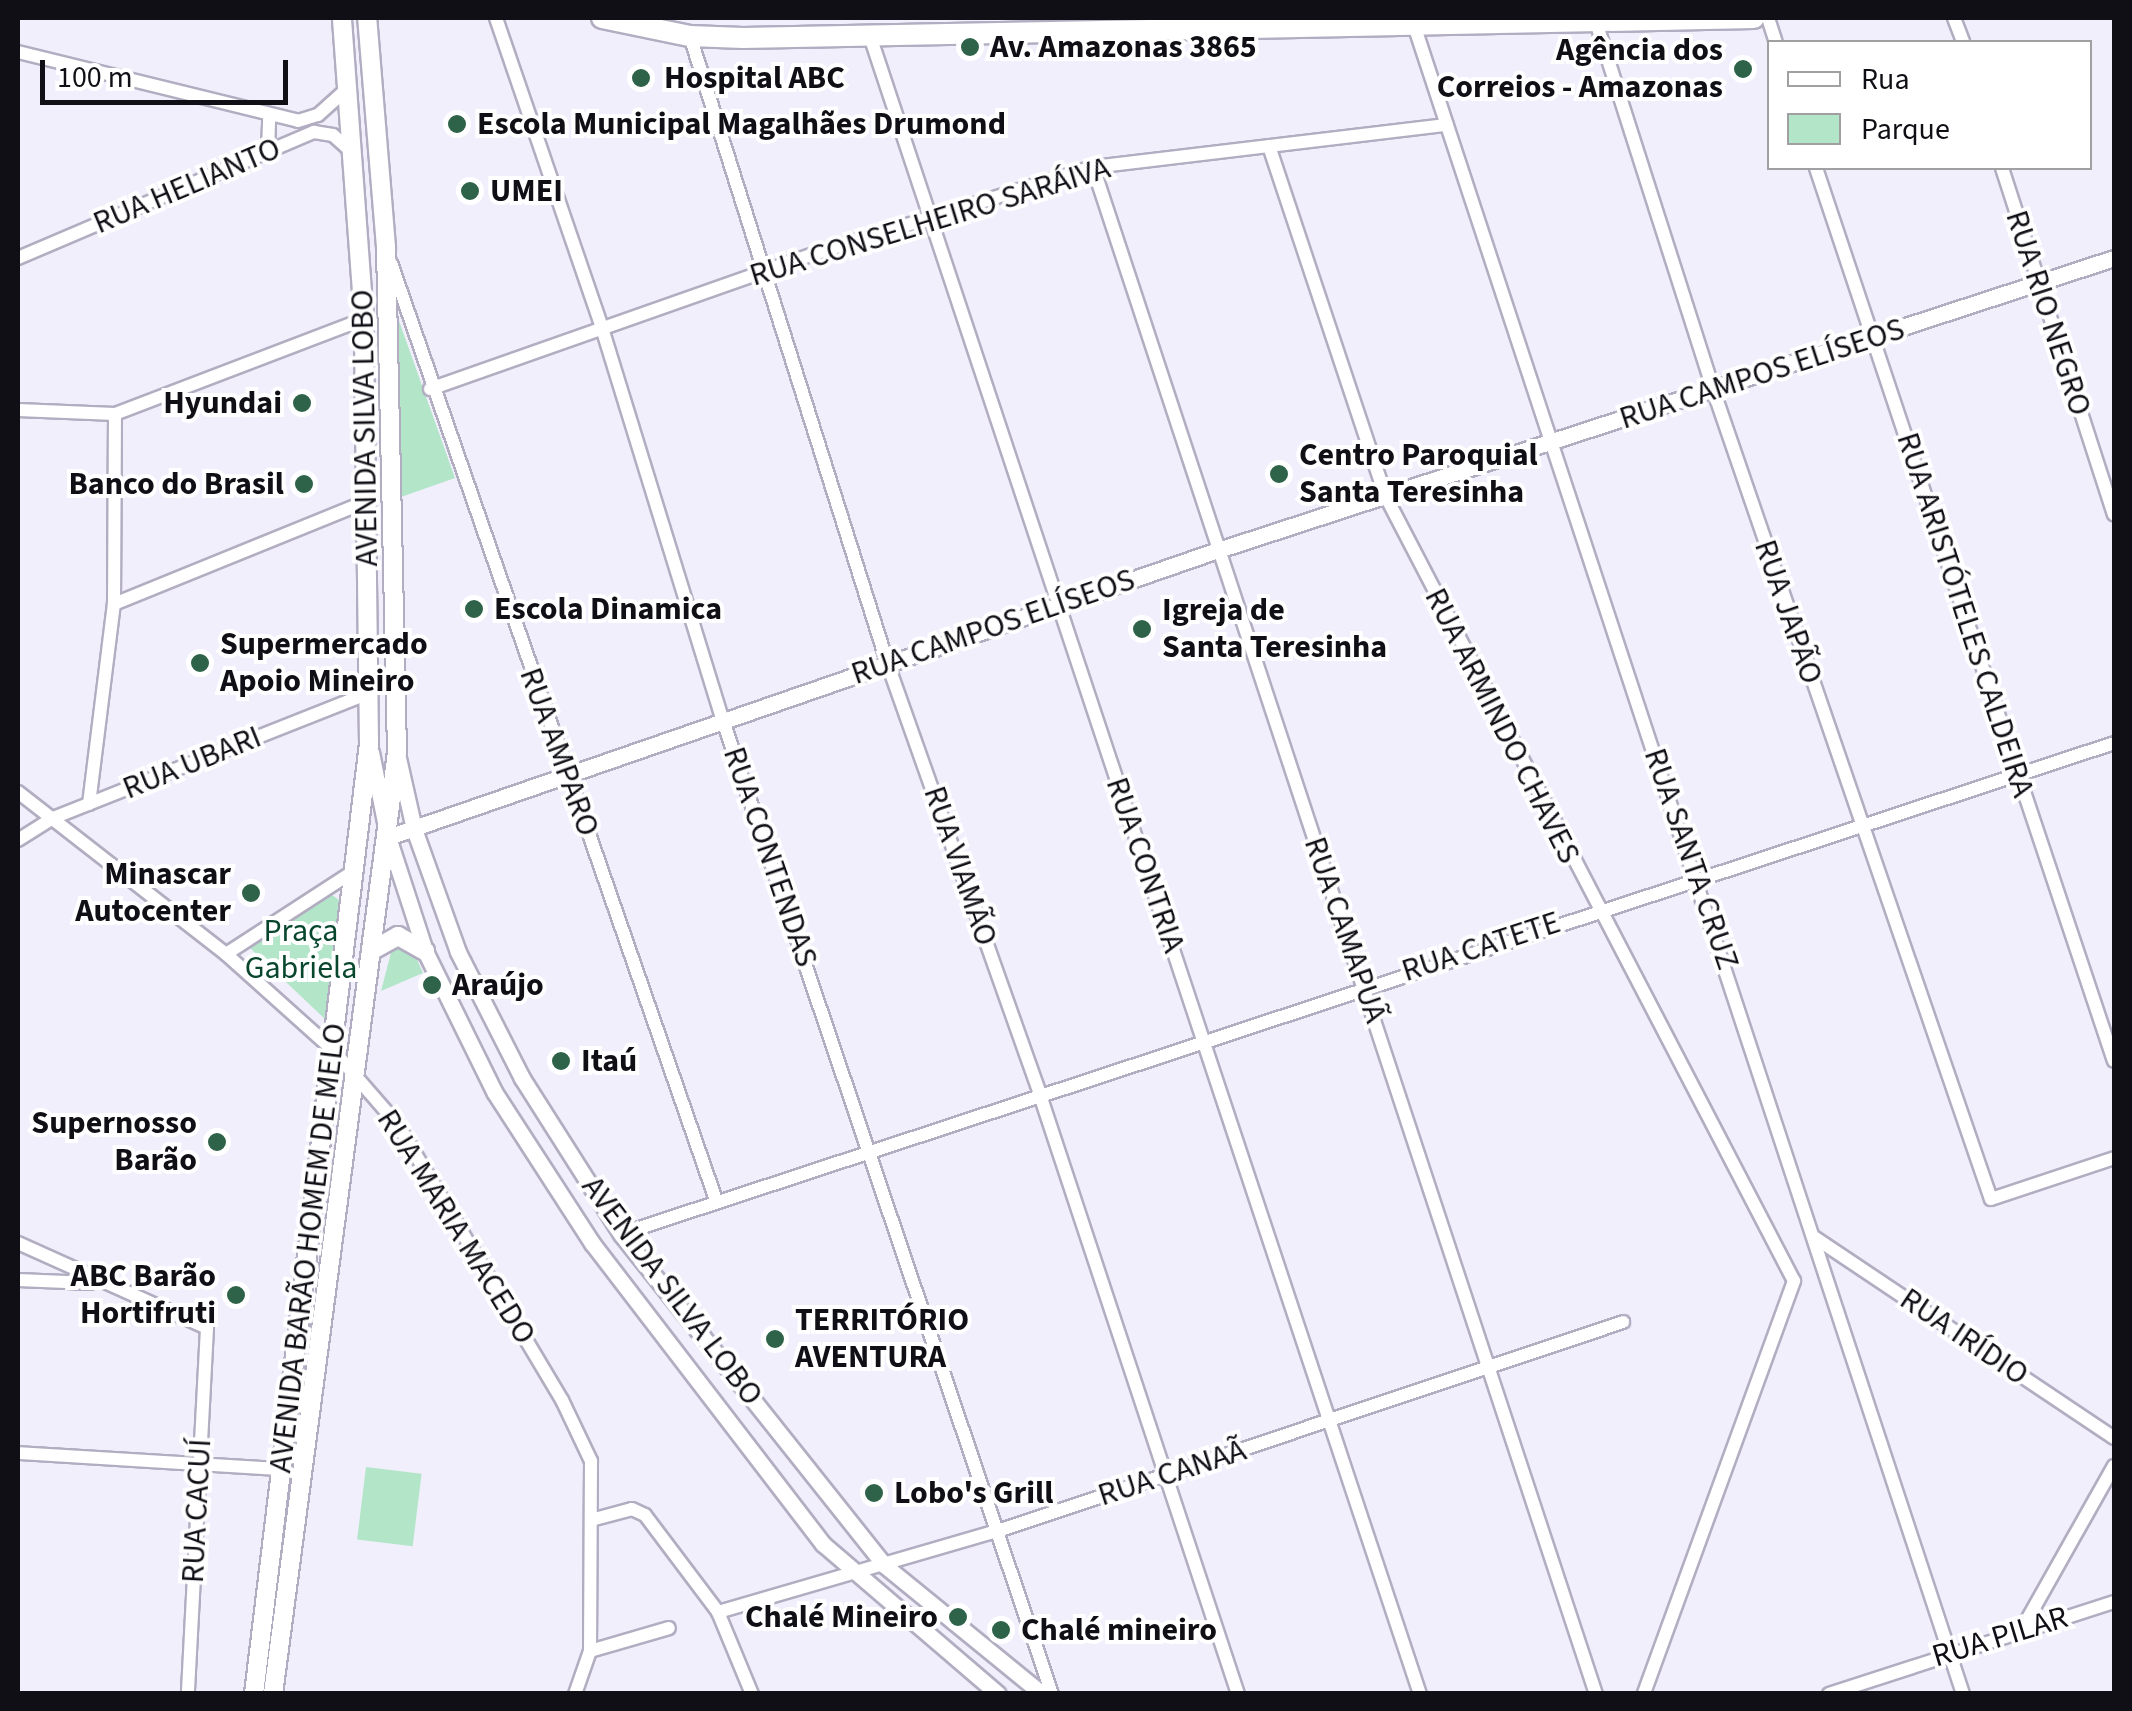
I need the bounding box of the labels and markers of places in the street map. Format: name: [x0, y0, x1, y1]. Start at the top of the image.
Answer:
place label: Av. Amazonas 3865: [990, 28, 1257, 66]
place label: Agência dos Correios - Amazonas: [1437, 32, 1723, 107]
marker: Av. Amazonas 3865: [959, 36, 981, 58]
marker: Agência dos Correios - Amazonas: [1732, 58, 1754, 80]
place label: Hospital ABC: [664, 59, 845, 97]
marker: Hospital ABC: [628, 65, 654, 91]
place label: Escola Municipal Magalhães Drumond: [477, 105, 1006, 143]
marker: Escola Municipal Magalhães Drumond: [446, 113, 468, 135]
place label: UMEI: [490, 172, 563, 210]
marker: UMEI: [459, 180, 481, 202]
place label: Hyundai: [163, 384, 282, 422]
marker: Hyundai: [291, 392, 313, 414]
place label: Centro Paroquial Santa Teresinha: [1299, 437, 1538, 512]
marker: Centro Paroquial Santa Teresinha: [1268, 463, 1290, 485]
place label: Banco do Brasil: [69, 465, 284, 503]
marker: Banco do Brasil: [293, 473, 315, 495]
place label: Escola Dinamica: [494, 590, 722, 628]
place label: Igreja de Santa Teresinha: [1162, 592, 1387, 667]
marker: Escola Dinamica: [463, 598, 485, 620]
marker: Igreja de Santa Teresinha: [1131, 618, 1153, 640]
place label: Supermercado Apoio Mineiro: [220, 626, 428, 701]
marker: Supermercado Apoio Mineiro: [189, 652, 211, 674]
place label: Minascar Autocenter: [75, 856, 231, 931]
marker: Minascar Autocenter: [240, 882, 262, 904]
place label: Araújo: [452, 966, 544, 1004]
marker: Araújo: [421, 974, 443, 996]
place label: Itaú: [581, 1042, 637, 1080]
marker: Itaú: [550, 1050, 572, 1072]
place label: Supernosso Barão: [31, 1105, 197, 1180]
marker: Supernosso Barão: [206, 1131, 228, 1153]
place label: ABC Barão Hortifruti: [71, 1258, 216, 1333]
marker: ABC Barão Hortifruti: [225, 1284, 247, 1306]
place label: TERRITÓRIO AVENTURA: [795, 1302, 969, 1377]
marker: TERRITÓRIO AVENTURA: [764, 1328, 786, 1350]
place label: Lobo's Grill: [894, 1474, 1053, 1512]
marker: Lobo's Grill: [863, 1482, 885, 1504]
place label: Chalé Mineiro: [745, 1598, 938, 1636]
marker: Chalé Mineiro: [947, 1606, 969, 1628]
place label: Chalé mineiro: [1021, 1611, 1217, 1649]
marker: Chalé mineiro: [990, 1619, 1012, 1641]

